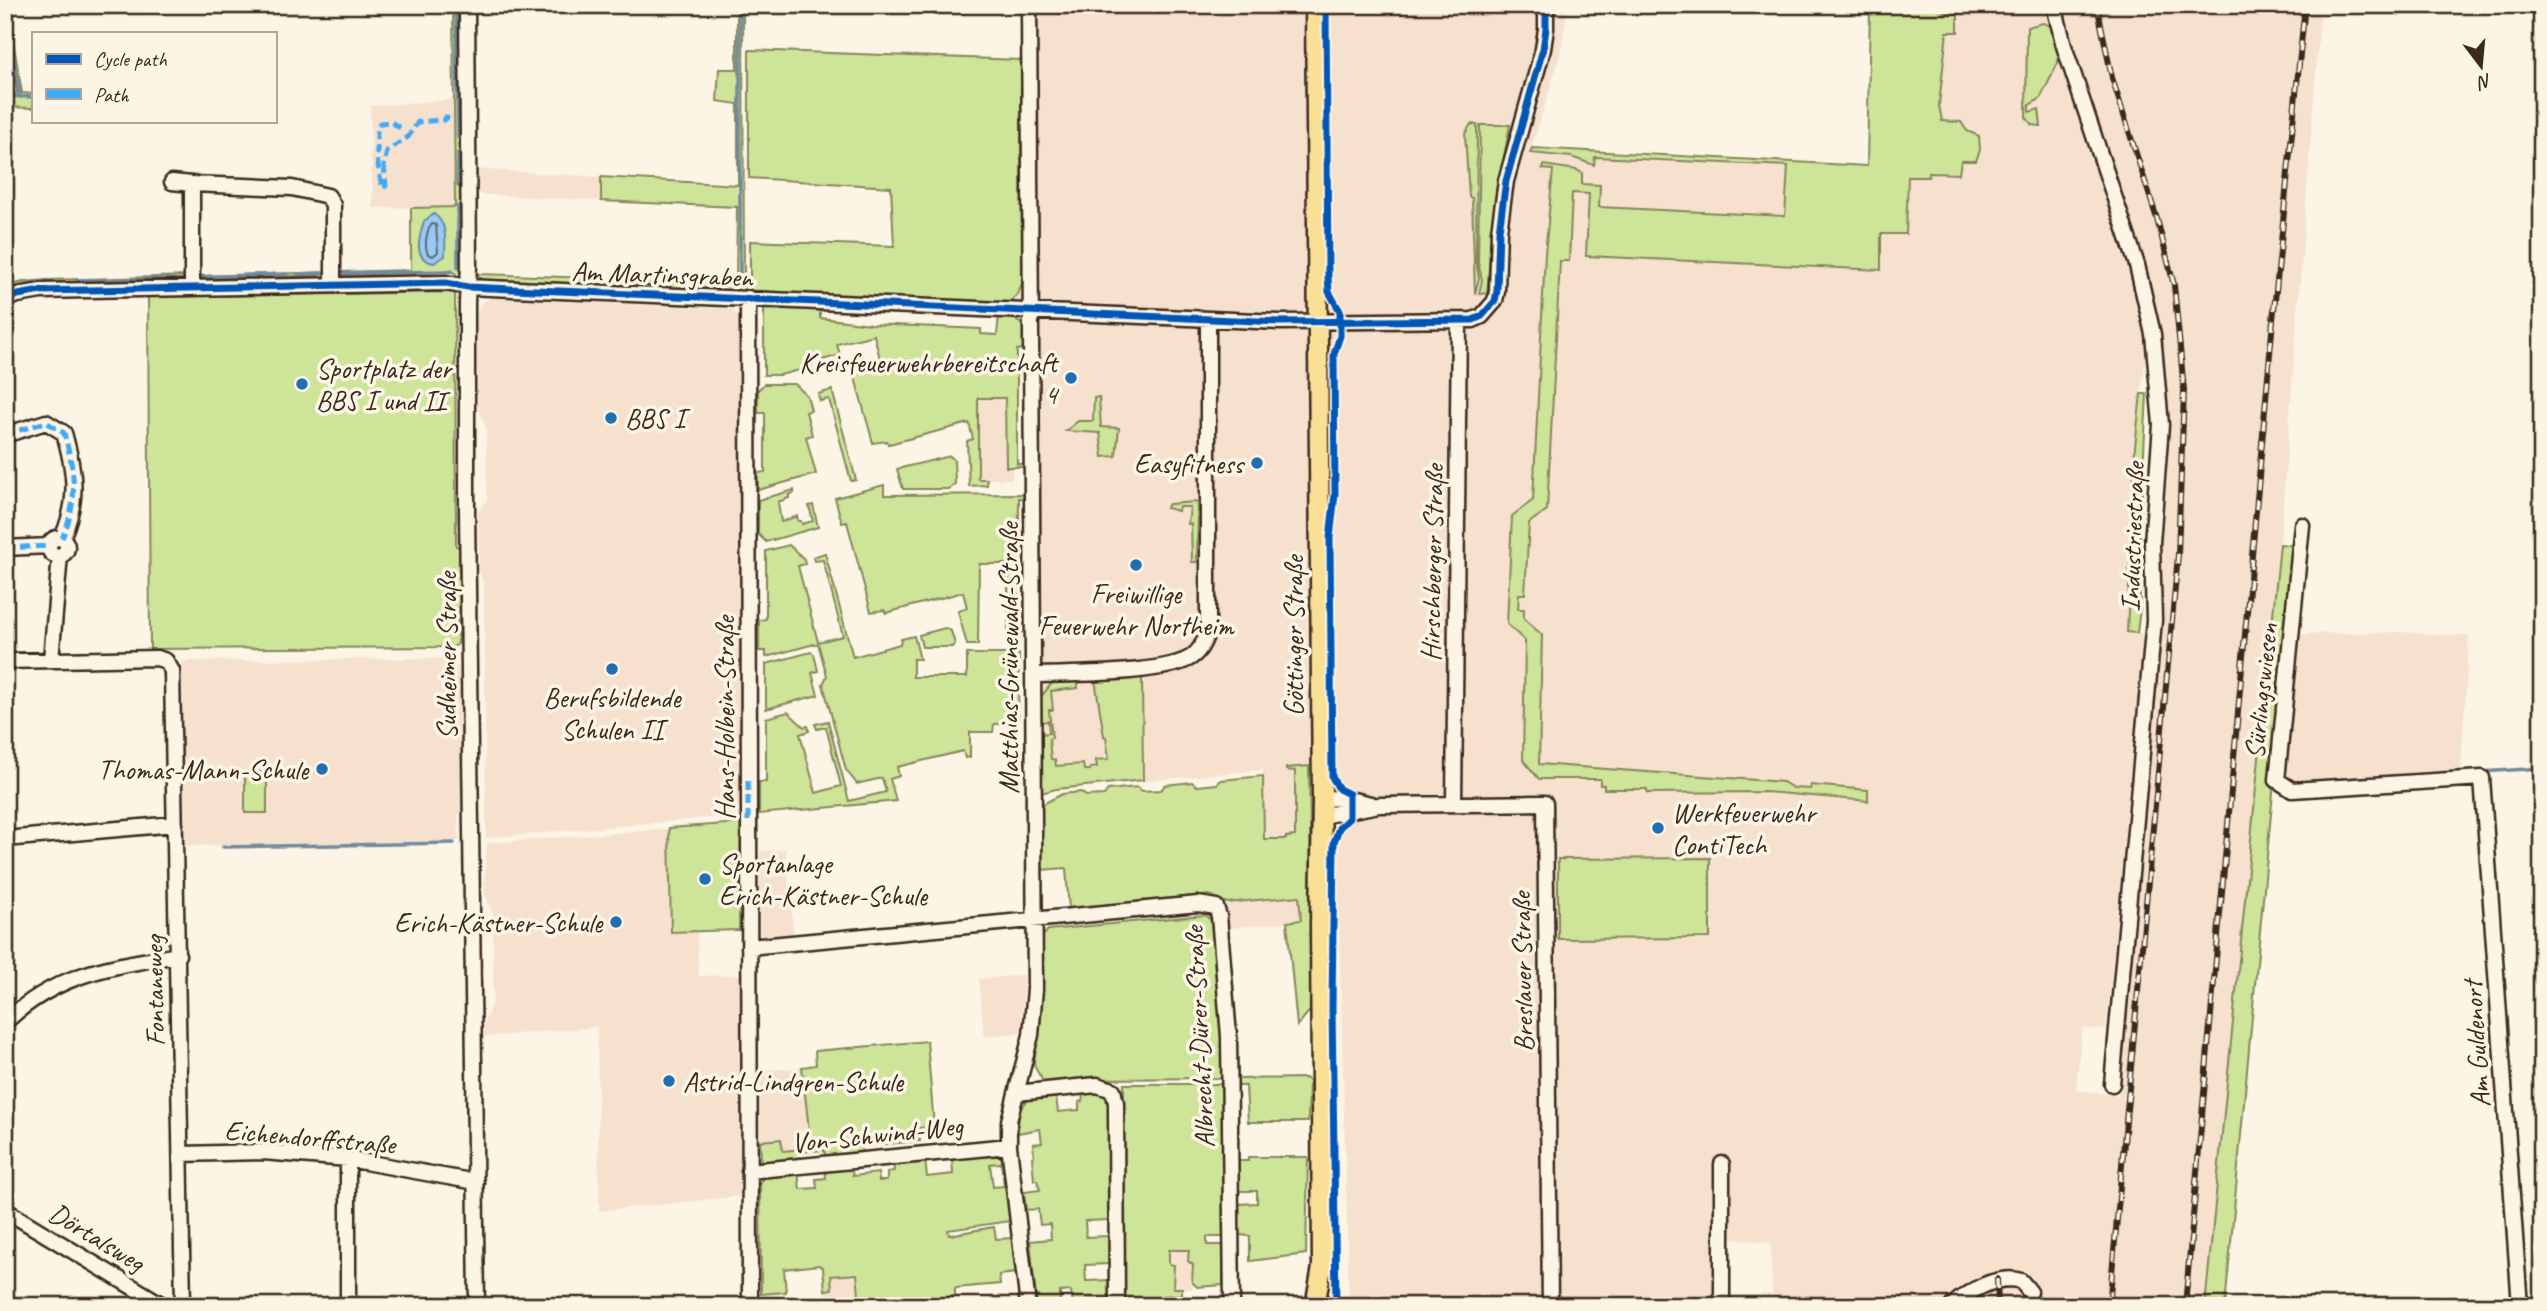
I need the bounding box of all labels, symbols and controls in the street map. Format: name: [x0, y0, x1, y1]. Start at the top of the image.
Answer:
legend: [32, 32, 276, 122]
north arrow: [2446, 32, 2516, 102]
text: Cycle path: [94, 46, 167, 72]
text: N: [2473, 68, 2494, 95]
text: Path: [94, 82, 130, 108]
street label: Am Martinsgraben: [571, 253, 754, 295]
place label: Kreisfeuerwehrbereitschaft 4: [799, 345, 1060, 412]
place label: Sportplatz der BBS I und II: [316, 351, 453, 418]
marker: Kreisfeuerwehrbereitschaft 4: [1063, 370, 1079, 386]
marker: Sportplatz der BBS I und II: [294, 376, 310, 392]
place label: BBS I: [625, 401, 690, 436]
marker: BBS I: [603, 410, 619, 426]
place label: Easyfitness: [1134, 446, 1245, 481]
marker: Easyfitness: [1249, 455, 1265, 471]
street label: Industriestraße: [2112, 460, 2152, 612]
street label: Hirschberger Straße: [1413, 462, 1451, 662]
street label: Matthias-Grünewald-Straße: [991, 520, 1026, 794]
street label: Göttinger Straße: [1276, 554, 1311, 716]
marker: Freiwillige Feuerwehr Northeim: [1128, 557, 1144, 573]
street label: Sudheimer Straße: [429, 570, 464, 740]
place label: Freiwillige Feuerwehr Northeim: [1039, 576, 1235, 643]
street label: Hans-Holbein-Straße: [707, 614, 742, 820]
street label: Sürlingswiesen: [2236, 621, 2286, 761]
marker: Berufsbildende Schulen II: [604, 661, 620, 677]
place label: Berufsbildende Schulen II: [544, 680, 682, 747]
place label: Thomas-Mann-Schule: [98, 752, 310, 787]
marker: Thomas-Mann-Schule: [314, 761, 330, 777]
place label: Werkfeuerwehr ContiTech: [1672, 795, 1818, 862]
marker: Werkfeuerwehr ContiTech: [1650, 820, 1666, 836]
place label: Sportanlage Erich-Kästner-Schule: [719, 846, 929, 913]
marker: Sportanlage Erich-Kästner-Schule: [697, 871, 713, 887]
street label: Breslauer Straße: [1503, 890, 1541, 1052]
place label: Erich-Kästner-Schule: [394, 905, 604, 940]
marker: Erich-Kästner-Schule: [608, 914, 624, 930]
street label: Albrecht-Dürer-Straße: [1176, 923, 1222, 1149]
street label: Fontaneweg: [136, 933, 172, 1046]
street label: Am Guldenort: [2454, 976, 2498, 1109]
place label: Astrid-Lindgren-Schule: [683, 1064, 905, 1099]
marker: Astrid-Lindgren-Schule: [661, 1073, 677, 1089]
street label: Von-Schwind-Weg: [790, 1107, 965, 1160]
street label: Eichendorffstraße: [223, 1112, 398, 1162]
street label: Dörtalsweg: [43, 1195, 153, 1280]

